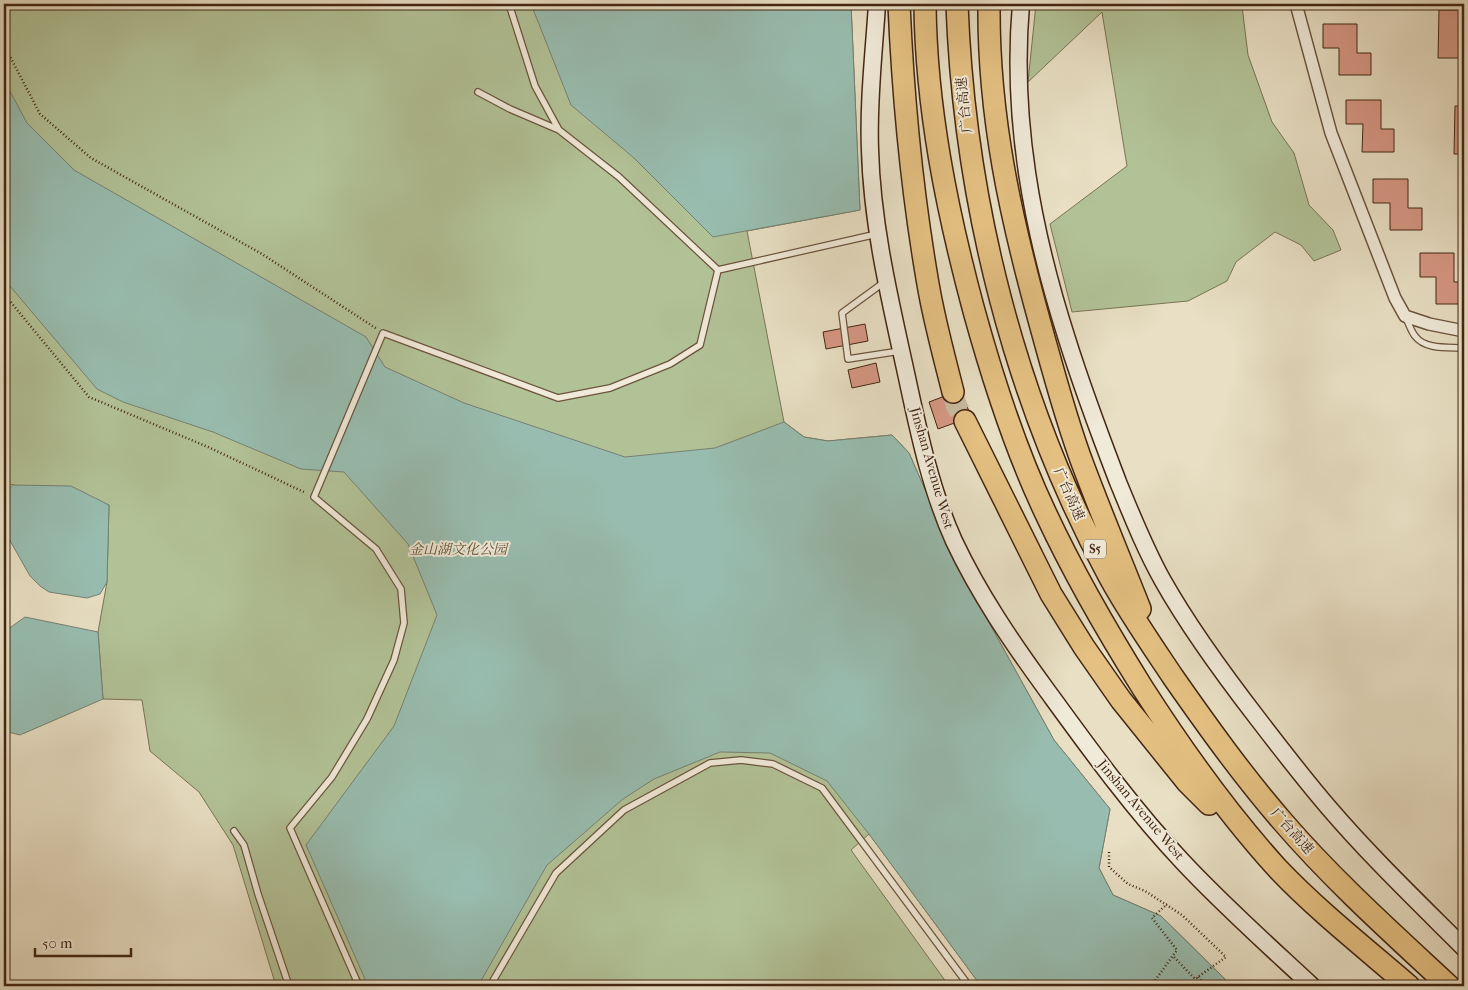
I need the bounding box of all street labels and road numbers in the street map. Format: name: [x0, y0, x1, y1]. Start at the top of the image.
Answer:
street label: 广台高速: [953, 76, 975, 134]
street label: Jinshan Avenue West: [906, 404, 958, 531]
street label: 广台高速: [1050, 465, 1088, 523]
road number: S5: [1084, 540, 1106, 558]
street label: Jinshan Avenue West: [1093, 755, 1188, 864]
street label: 广台高速: [1267, 805, 1317, 857]

